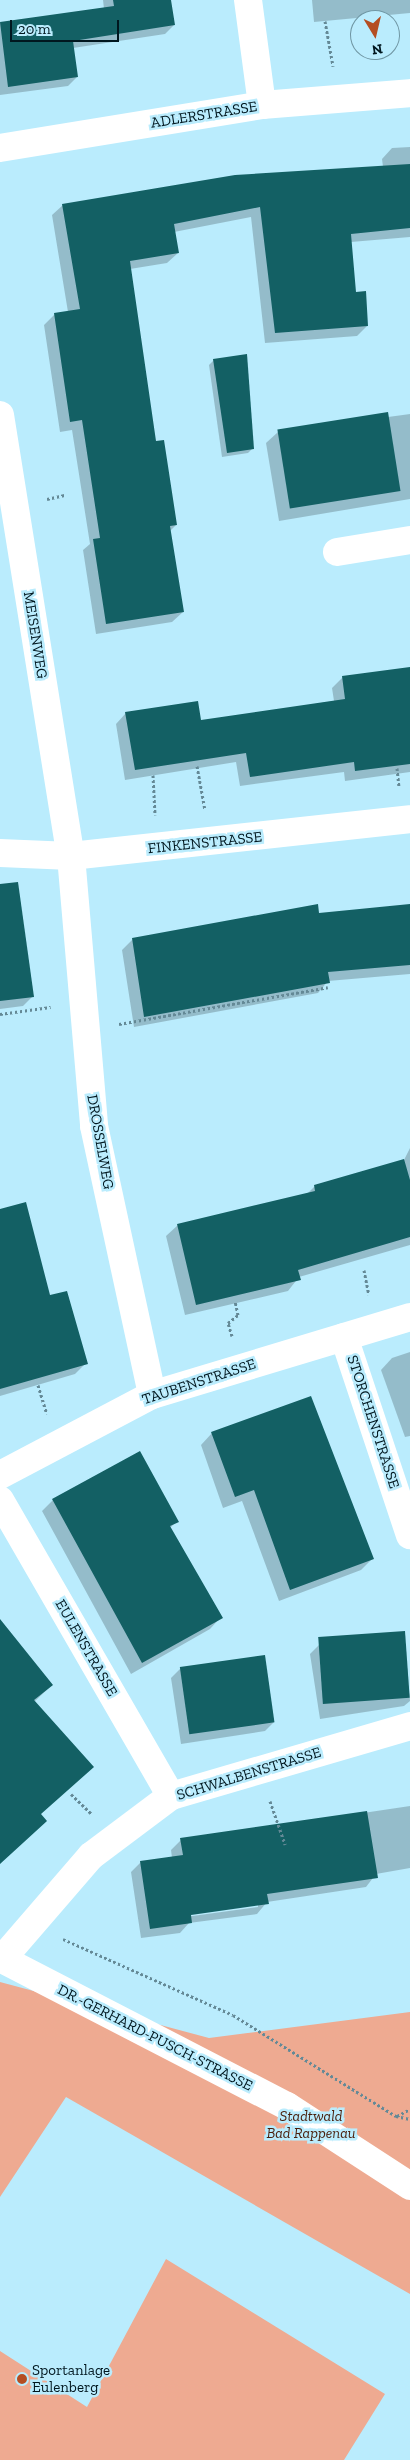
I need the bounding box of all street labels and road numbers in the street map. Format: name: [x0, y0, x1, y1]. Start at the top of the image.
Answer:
street label: ADLERSTRASSE: [150, 98, 258, 132]
street label: MEISENWEG: [19, 590, 51, 680]
street label: FINKENSTRASSE: [147, 828, 263, 858]
street label: DROSSELWEG: [83, 1093, 117, 1191]
street label: STORCHENSTRASSE: [343, 1353, 403, 1491]
street label: TAUBENSTRASSE: [140, 1355, 258, 1409]
street label: EULENSTRASSE: [51, 1596, 121, 1700]
street label: SCHWALBENSTRASSE: [175, 1743, 323, 1805]
street label: DR.-GERHARD-PUSCH-STRASSE: [54, 1981, 256, 2095]

